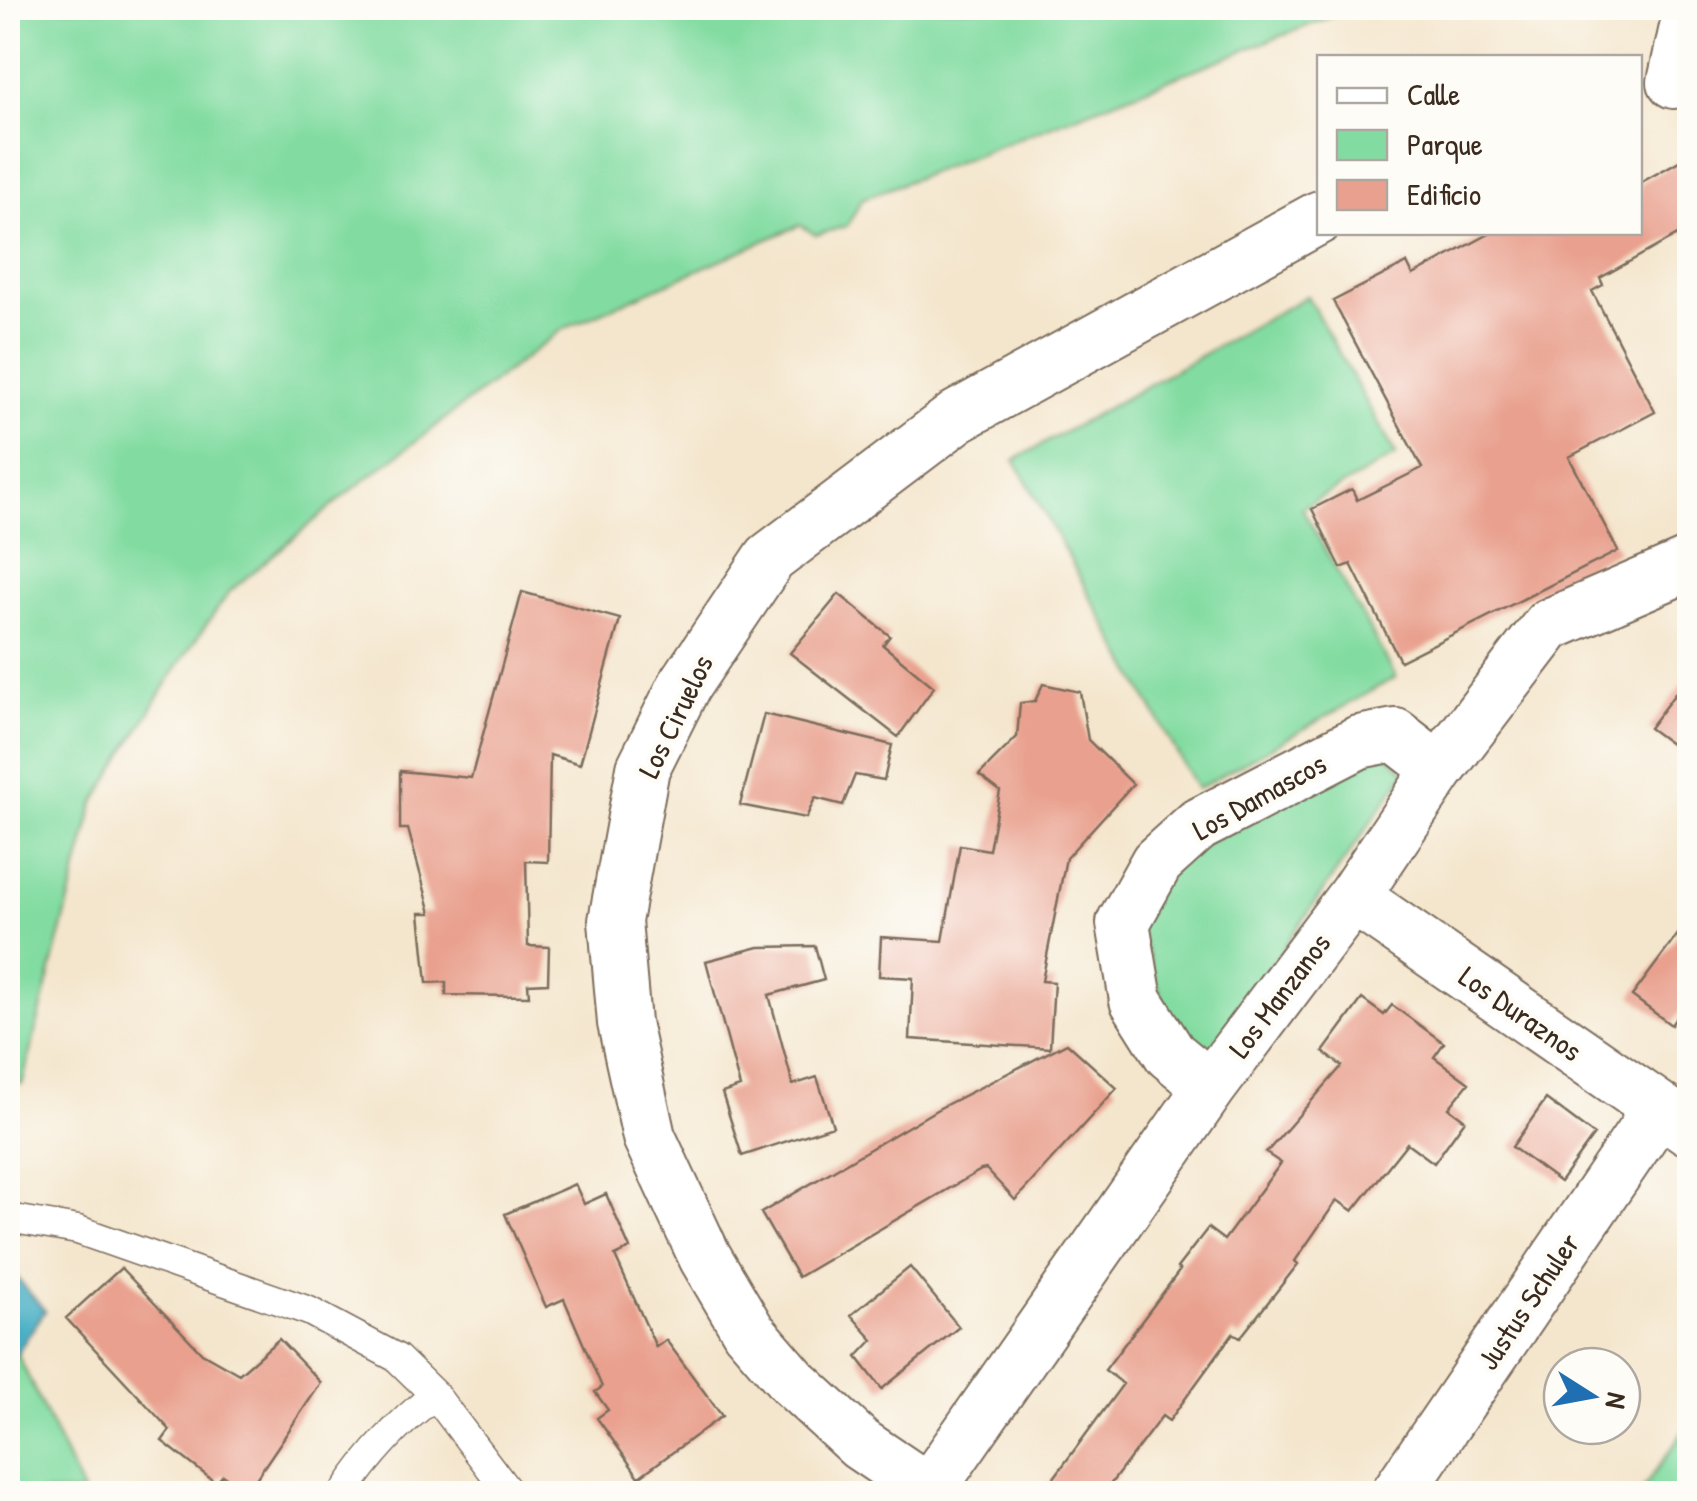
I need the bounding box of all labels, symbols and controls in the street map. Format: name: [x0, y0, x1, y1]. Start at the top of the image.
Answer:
legend: [1317, 55, 1642, 235]
text: Calle: [1407, 74, 1460, 114]
text: Parque: [1407, 124, 1483, 164]
text: Edificio: [1407, 174, 1481, 214]
street label: Los Ciruelos: [628, 648, 722, 784]
street label: Los Damascos: [1185, 743, 1333, 849]
street label: Los Manzanos: [1219, 924, 1339, 1066]
street label: Los Duraznos: [1452, 956, 1590, 1070]
street label: Justus Schuler: [1468, 1224, 1589, 1377]
north arrow: [1542, 1346, 1642, 1446]
text: N: [1596, 1390, 1637, 1412]

